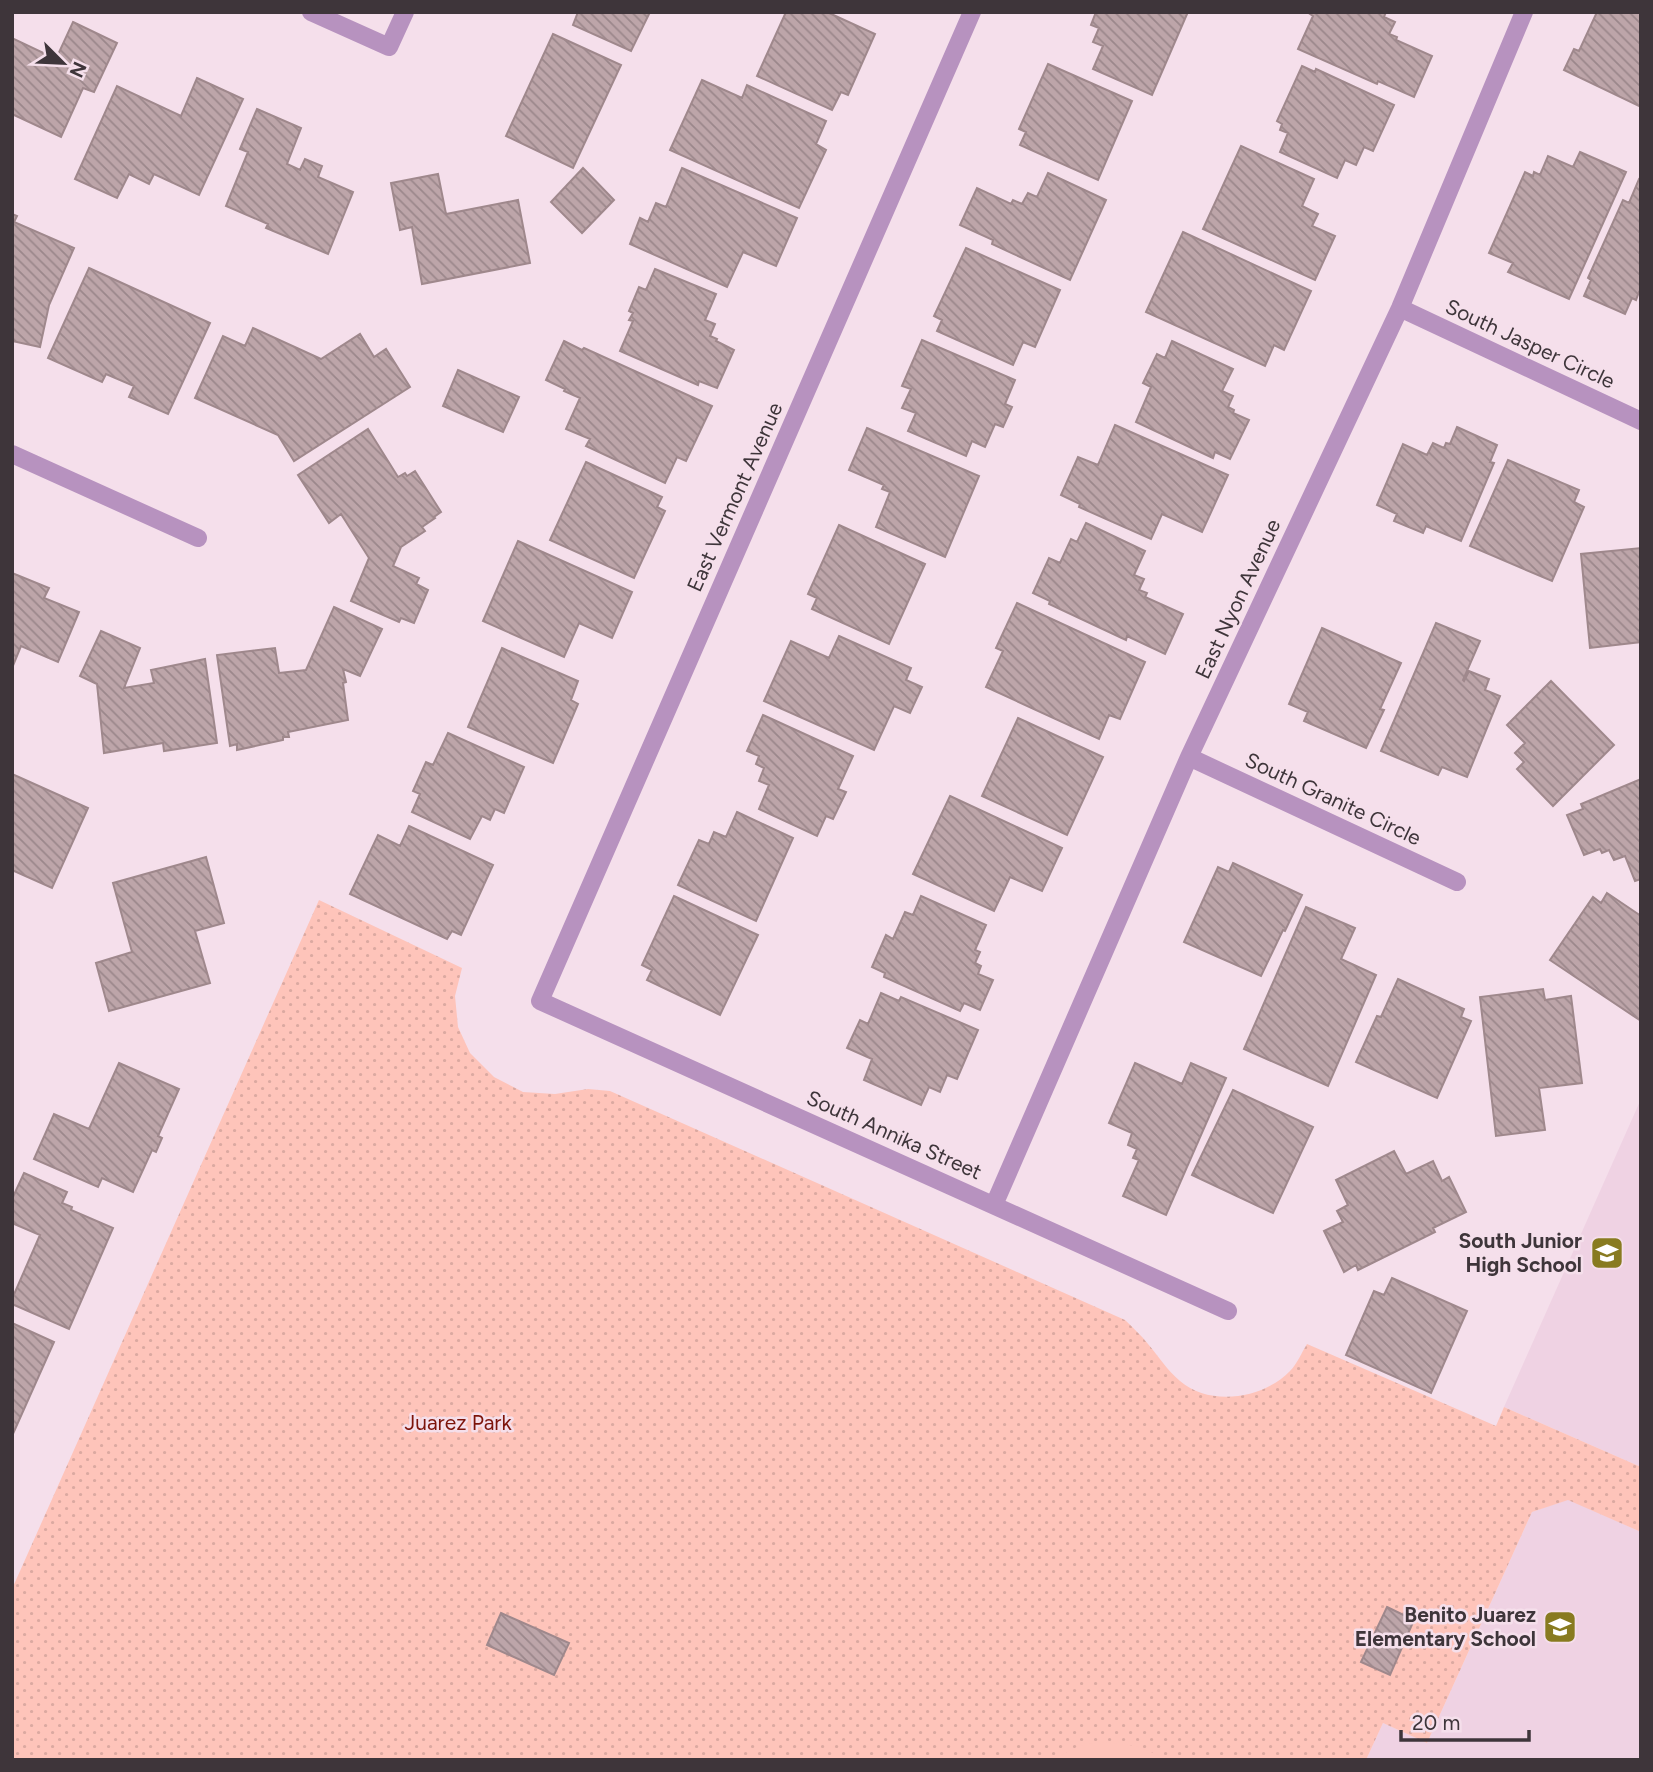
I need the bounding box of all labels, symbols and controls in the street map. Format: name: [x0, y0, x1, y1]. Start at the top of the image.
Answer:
north arrow: [28, 28, 98, 98]
text: N: [65, 58, 92, 81]
street label: South Jasper Circle: [1442, 293, 1619, 394]
street label: East Vermont Avenue: [682, 398, 788, 595]
street label: East Nyon Avenue: [1190, 515, 1285, 683]
street label: South Granite Circle: [1241, 747, 1425, 850]
street label: South Annika Street: [803, 1085, 986, 1184]
place label: South Junior High School: [1459, 1228, 1582, 1277]
school or university icon: South Junior High School: [1588, 1234, 1626, 1272]
park label: Juarez Park: [404, 1410, 512, 1435]
place label: Benito Juarez Elementary School: [1355, 1602, 1536, 1651]
school or university icon: Benito Juarez Elementary School: [1541, 1608, 1579, 1646]
scale bar: [1401, 1698, 1529, 1742]
text: 20 m: [1412, 1710, 1460, 1735]

